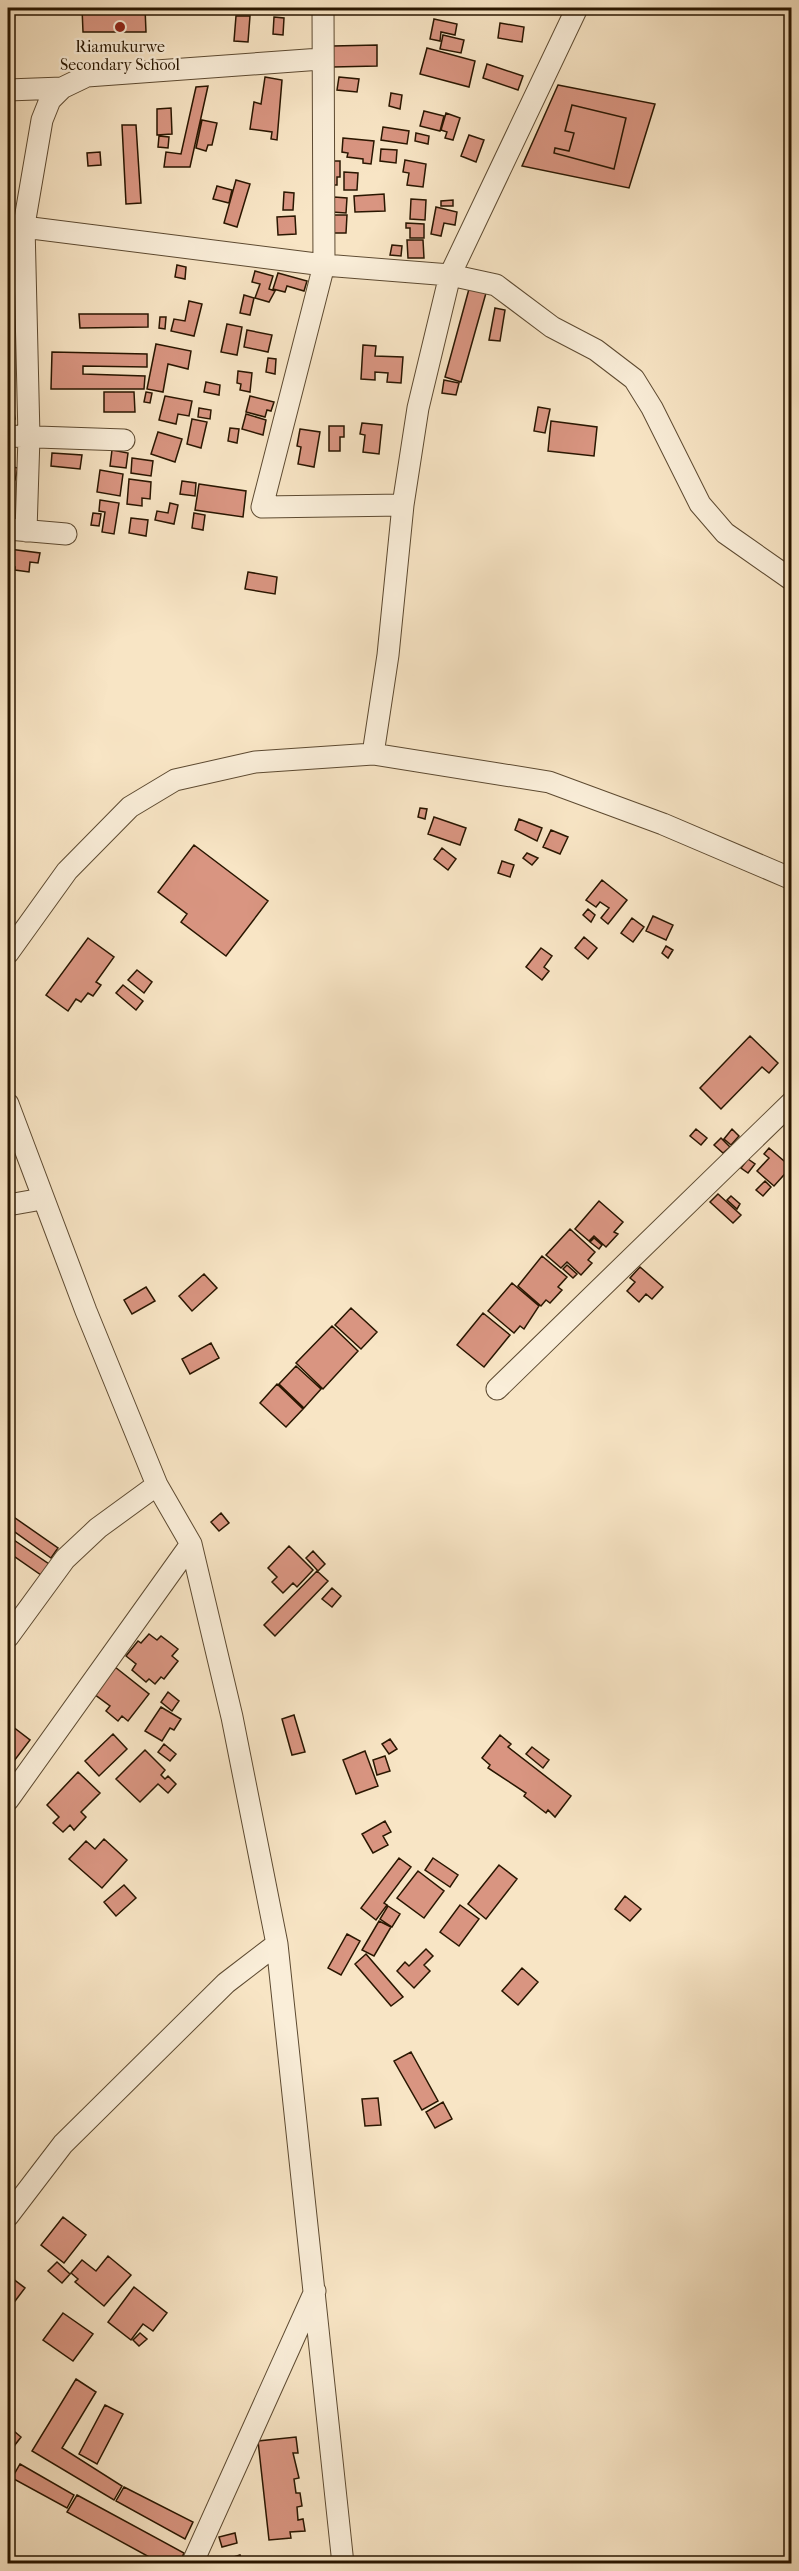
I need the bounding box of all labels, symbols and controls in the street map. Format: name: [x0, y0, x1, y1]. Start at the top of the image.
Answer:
marker: Riamukurwe Secondary School: [113, 20, 127, 34]
place label: Riamukurwe Secondary School: [60, 37, 181, 74]

